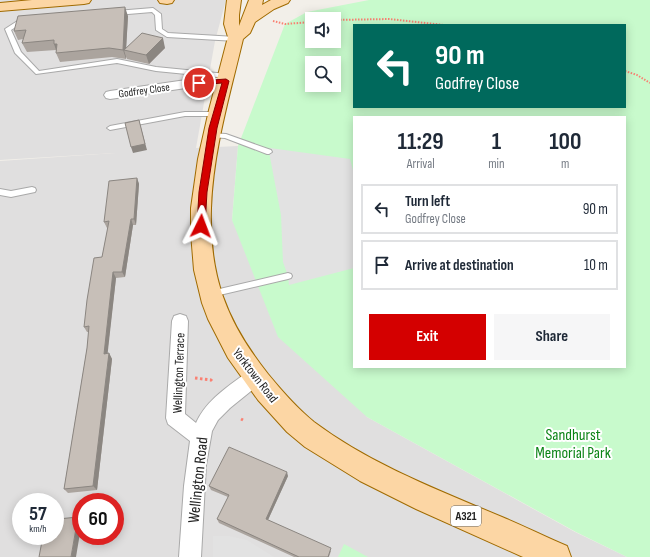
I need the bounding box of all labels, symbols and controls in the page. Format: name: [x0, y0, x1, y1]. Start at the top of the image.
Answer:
map controls: [305, 12, 341, 92]
button: sound: [305, 12, 341, 48]
text: 90 m: [435, 39, 485, 72]
icon: left: [369, 40, 421, 92]
button: search: [305, 56, 341, 92]
pin: [182, 66, 216, 100]
icon: arrive: [188, 72, 210, 94]
text: Godfrey Close: [435, 73, 519, 94]
street label: Godfrey Close: [118, 80, 170, 101]
text: 11:29: [398, 127, 444, 156]
text: 1: [492, 127, 501, 156]
text: 100: [549, 127, 581, 156]
text: Arrival: [407, 156, 435, 172]
text: min: [488, 156, 505, 172]
text: m: [561, 156, 569, 172]
text: Turn left: [405, 192, 450, 211]
icon: left: [371, 198, 393, 220]
text: 90 m: [583, 200, 608, 219]
position arrow: [180, 205, 222, 247]
text: Godfrey Close: [405, 211, 466, 227]
icon: arrive: [371, 254, 393, 276]
text: Arrive at destination: [405, 256, 514, 275]
text: 10 m: [584, 256, 608, 275]
button: Exit: [369, 314, 486, 360]
button: Share: [494, 314, 610, 360]
street label: Wellington Terrace: [170, 332, 188, 414]
street label: Yorktown Road: [229, 345, 281, 406]
park label: Sandhurst Memorial Park: [535, 426, 611, 463]
street label: Wellington Road: [185, 436, 212, 524]
speed limit sign: 60: [72, 493, 124, 545]
text: 57: [29, 502, 47, 526]
road number: A321: [451, 506, 481, 526]
text: km/h: [29, 523, 47, 535]

